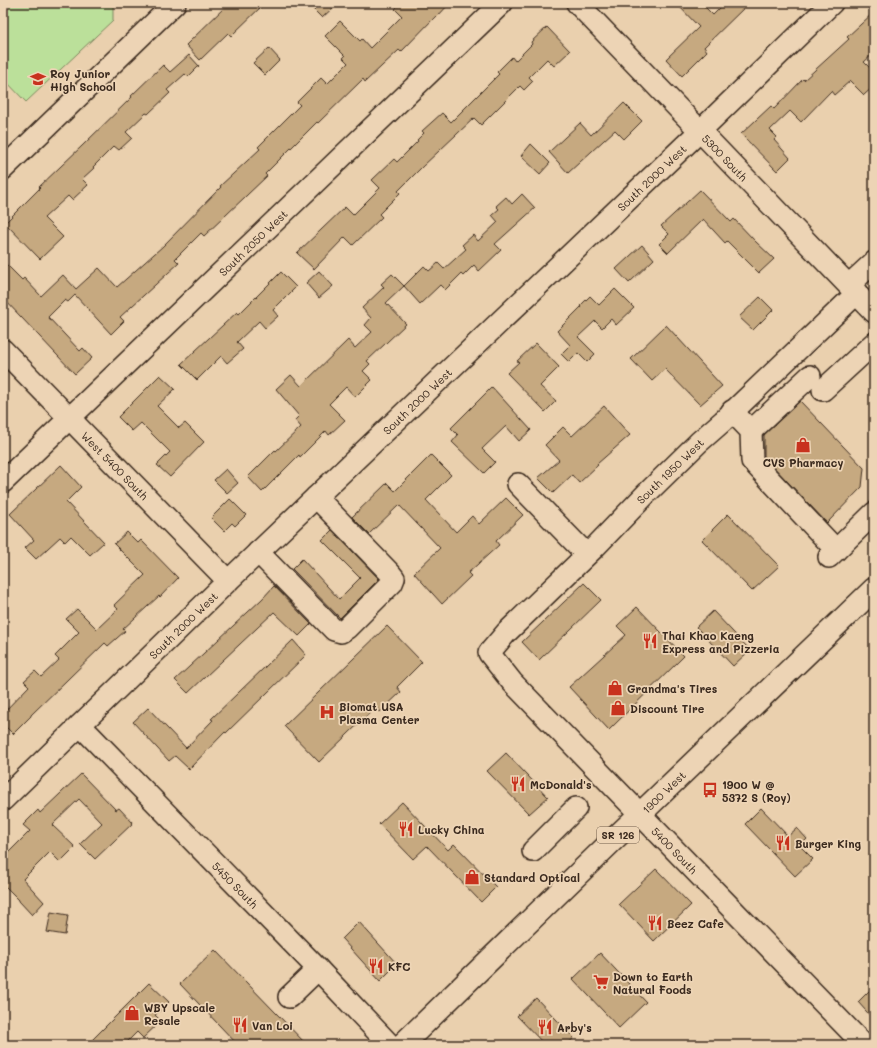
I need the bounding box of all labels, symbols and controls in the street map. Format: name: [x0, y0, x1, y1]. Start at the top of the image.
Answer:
place label: Roy Junior High School: [50, 66, 116, 94]
school or university icon: Roy Junior High School: [29, 70, 47, 88]
street label: 5300 South: [699, 131, 751, 184]
street label: South 2000 West: [614, 141, 689, 214]
street label: South 2050 West: [215, 206, 290, 279]
street label: South 2000 West: [379, 364, 455, 437]
street label: West 5400 South: [79, 428, 152, 503]
street label: South 1950 West: [633, 435, 707, 507]
shop icon: CVS Pharmacy: [794, 436, 812, 454]
place label: CVS Pharmacy: [763, 455, 843, 470]
street label: South 2000 West: [145, 588, 220, 662]
place label: Thai Khao Kaeng Express and Pizzeria: [662, 628, 780, 656]
restaurant icon: Thai Khao Kaeng Express and Pizzeria: [641, 632, 659, 650]
shop icon: Grandma's Tires: [606, 679, 624, 697]
place label: Grandma's Tires: [627, 681, 718, 696]
place label: Biomat USA Plasma Center: [339, 699, 420, 727]
shop icon: Discount Tire: [609, 699, 627, 717]
place label: Discount Tire: [630, 701, 705, 716]
hospital icon: Biomat USA Plasma Center: [318, 703, 336, 721]
street label: 1900 West: [638, 767, 689, 816]
restaurant icon: McDonald's: [509, 775, 527, 793]
place label: McDonald's: [530, 777, 592, 792]
place label: 1900 W @ 5372 S (Roy): [722, 777, 791, 805]
bus stop icon: 1900 W @ 5372 S (Roy): [701, 781, 719, 799]
restaurant icon: Lucky China: [397, 820, 415, 838]
place label: Lucky China: [418, 822, 485, 837]
street label: 5400 South: [649, 823, 701, 877]
road number: SR 126: [597, 827, 639, 843]
restaurant icon: Burger King: [774, 834, 792, 852]
place label: Burger King: [795, 836, 862, 851]
street label: 5450 South: [210, 858, 262, 911]
shop icon: Standard Optical: [463, 868, 481, 886]
place label: Standard Optical: [484, 870, 580, 885]
restaurant icon: Beez Cafe: [646, 914, 664, 932]
place label: Beez Cafe: [667, 916, 724, 931]
restaurant icon: KFC: [367, 957, 385, 975]
place label: KFC: [388, 959, 410, 974]
place label: Down to Earth Natural Foods: [613, 969, 693, 997]
supermarket icon: Down to Earth Natural Foods: [592, 973, 610, 991]
place label: WBY Upscale Resale: [144, 1000, 215, 1028]
shop icon: WBY Upscale Resale: [123, 1004, 141, 1022]
restaurant icon: Van Loi: [231, 1016, 249, 1034]
place label: Van Loi: [252, 1018, 293, 1033]
restaurant icon: Arby's: [536, 1018, 554, 1036]
place label: Arby's: [557, 1020, 592, 1035]

